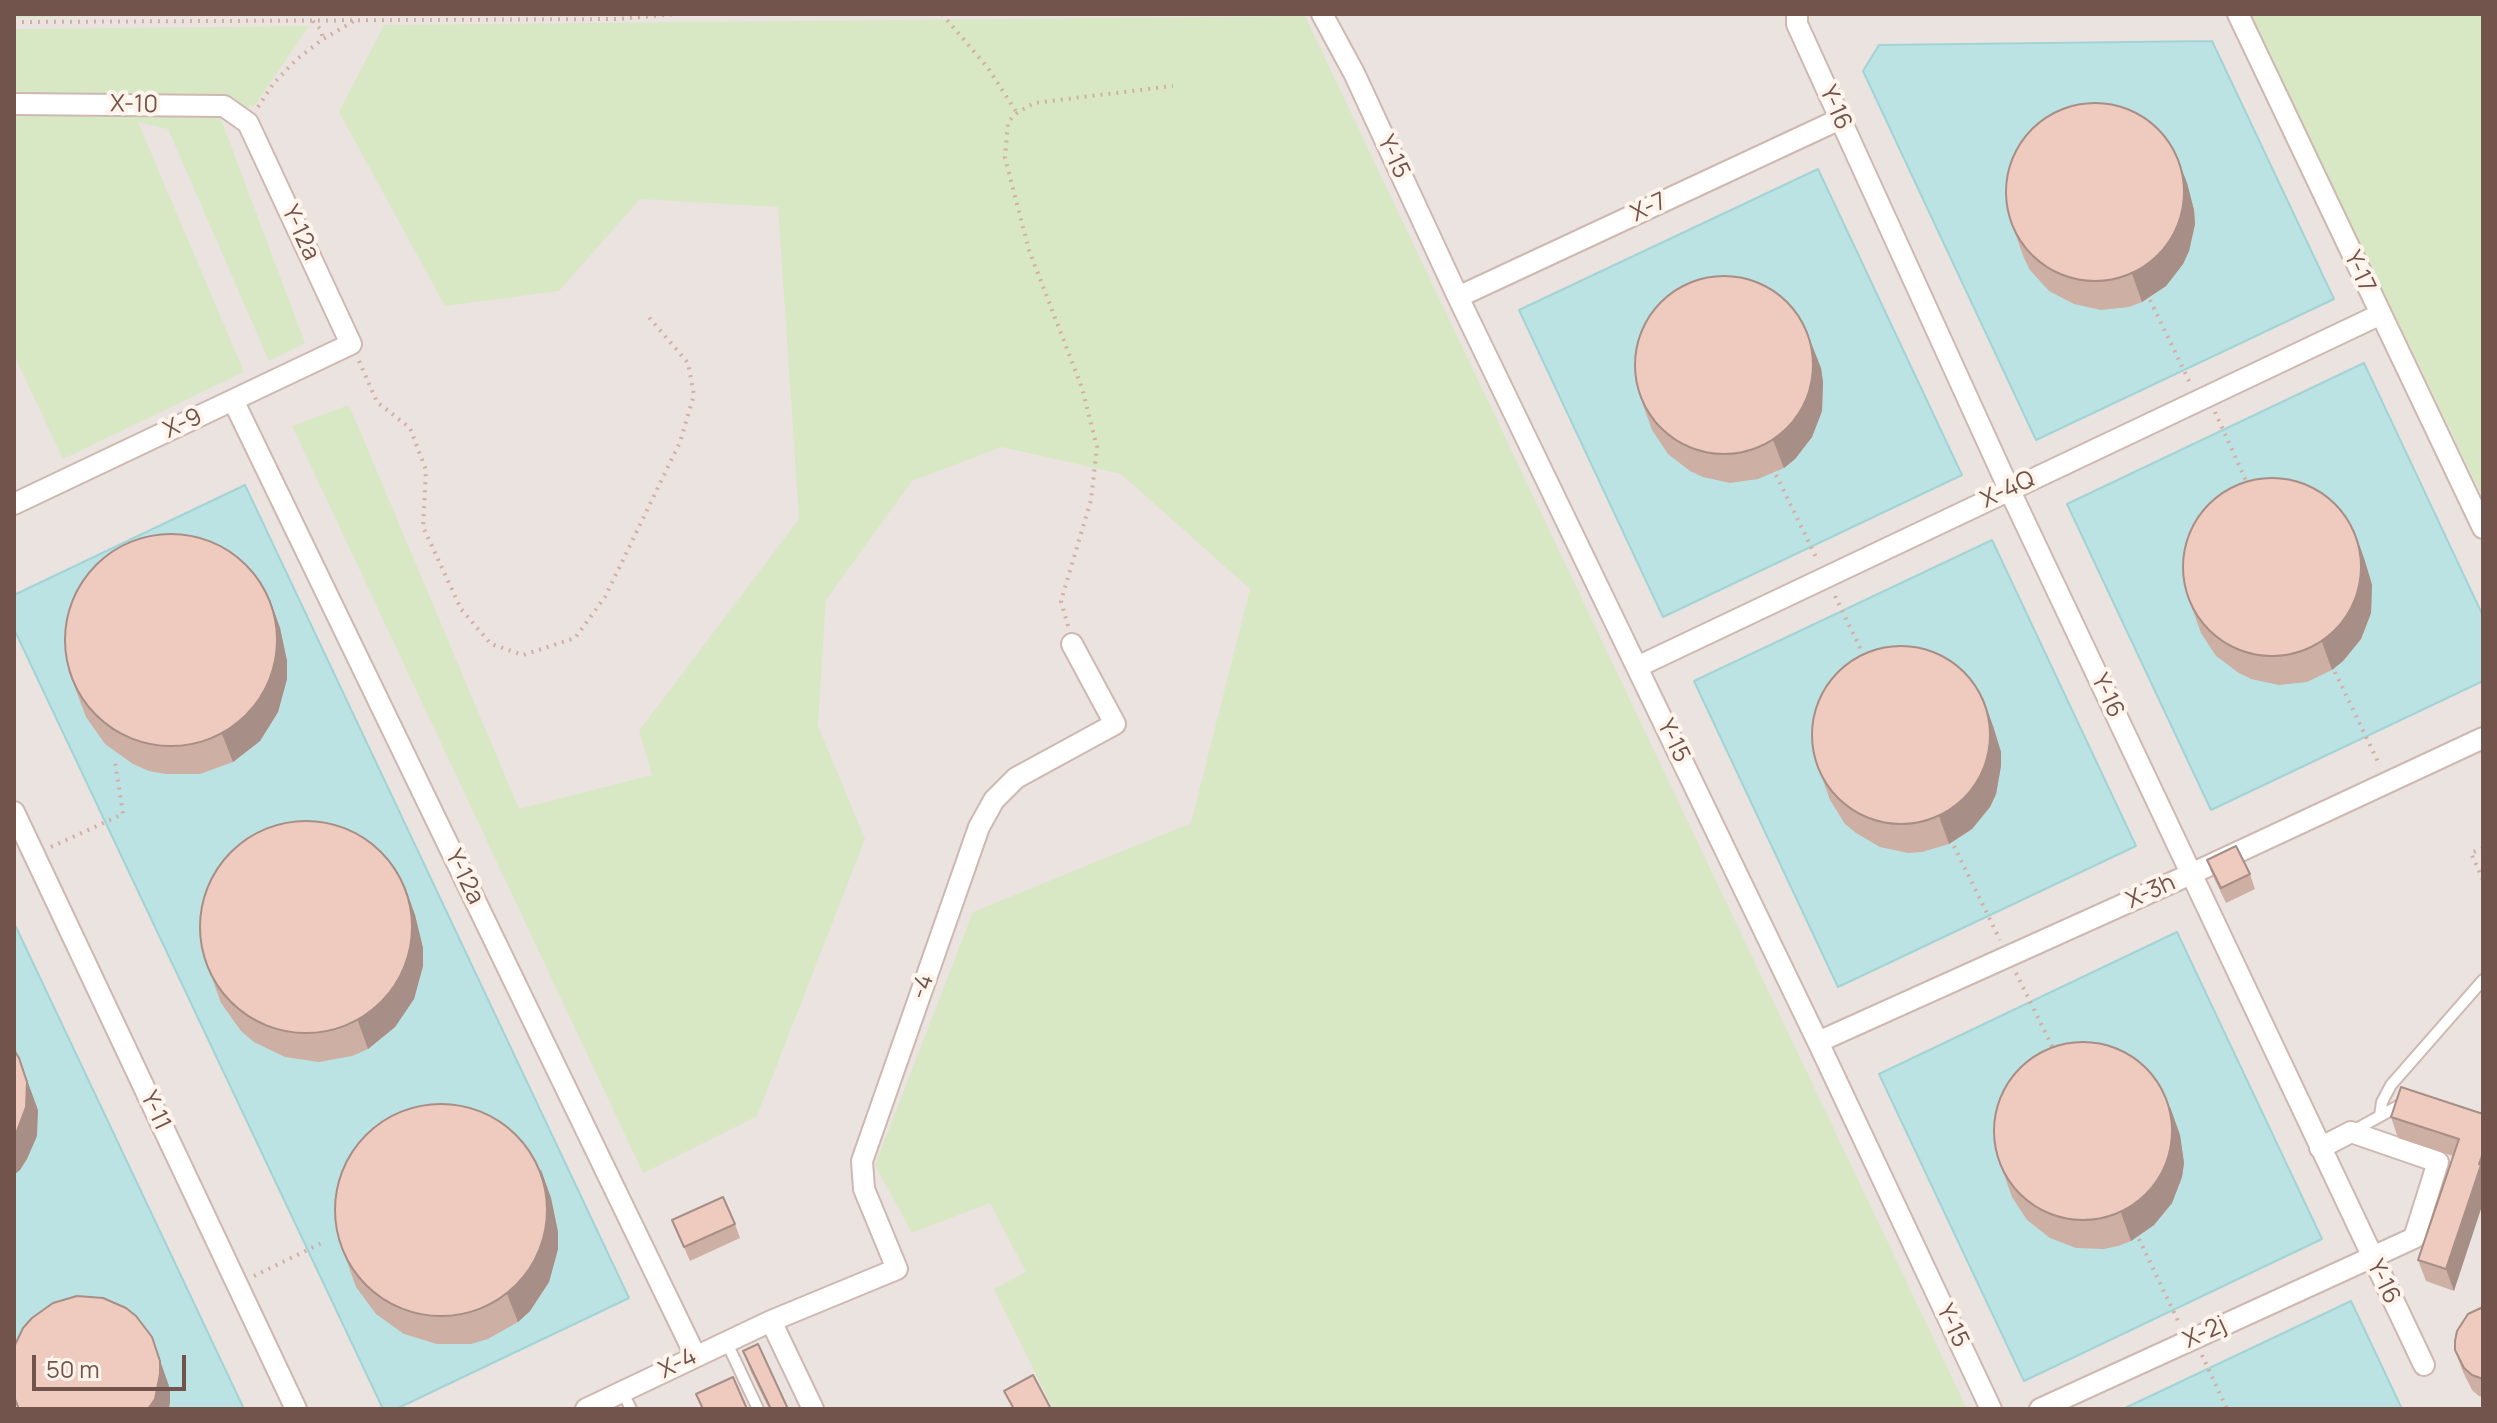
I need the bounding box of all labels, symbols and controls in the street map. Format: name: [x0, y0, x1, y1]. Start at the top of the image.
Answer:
street label: Y-16: [1813, 81, 1857, 135]
street label: X-10: [110, 90, 158, 120]
street label: Y-15: [1371, 131, 1415, 183]
street label: X-7: [1627, 187, 1671, 229]
street label: Y-12a: [275, 201, 325, 265]
street label: Y-17: [2337, 247, 2381, 297]
street label: X-9: [159, 403, 207, 445]
street label: X-4Q: [1977, 465, 2039, 515]
street label: Y-16: [2084, 669, 2130, 723]
street label: Y-15: [1650, 715, 1696, 767]
street label: Y-12a: [438, 845, 490, 909]
street label: X-3h: [2122, 869, 2180, 915]
street label: -4: [905, 971, 941, 1003]
street label: Y-11: [134, 1087, 176, 1135]
street label: Y-16: [2360, 1255, 2406, 1309]
street label: Y-15: [1930, 1300, 1974, 1352]
street label: X-2j: [2179, 1311, 2231, 1355]
scale bar: [36, 1339, 190, 1389]
street label: X-4: [654, 1343, 702, 1385]
text: 50 m: [46, 1352, 100, 1385]

